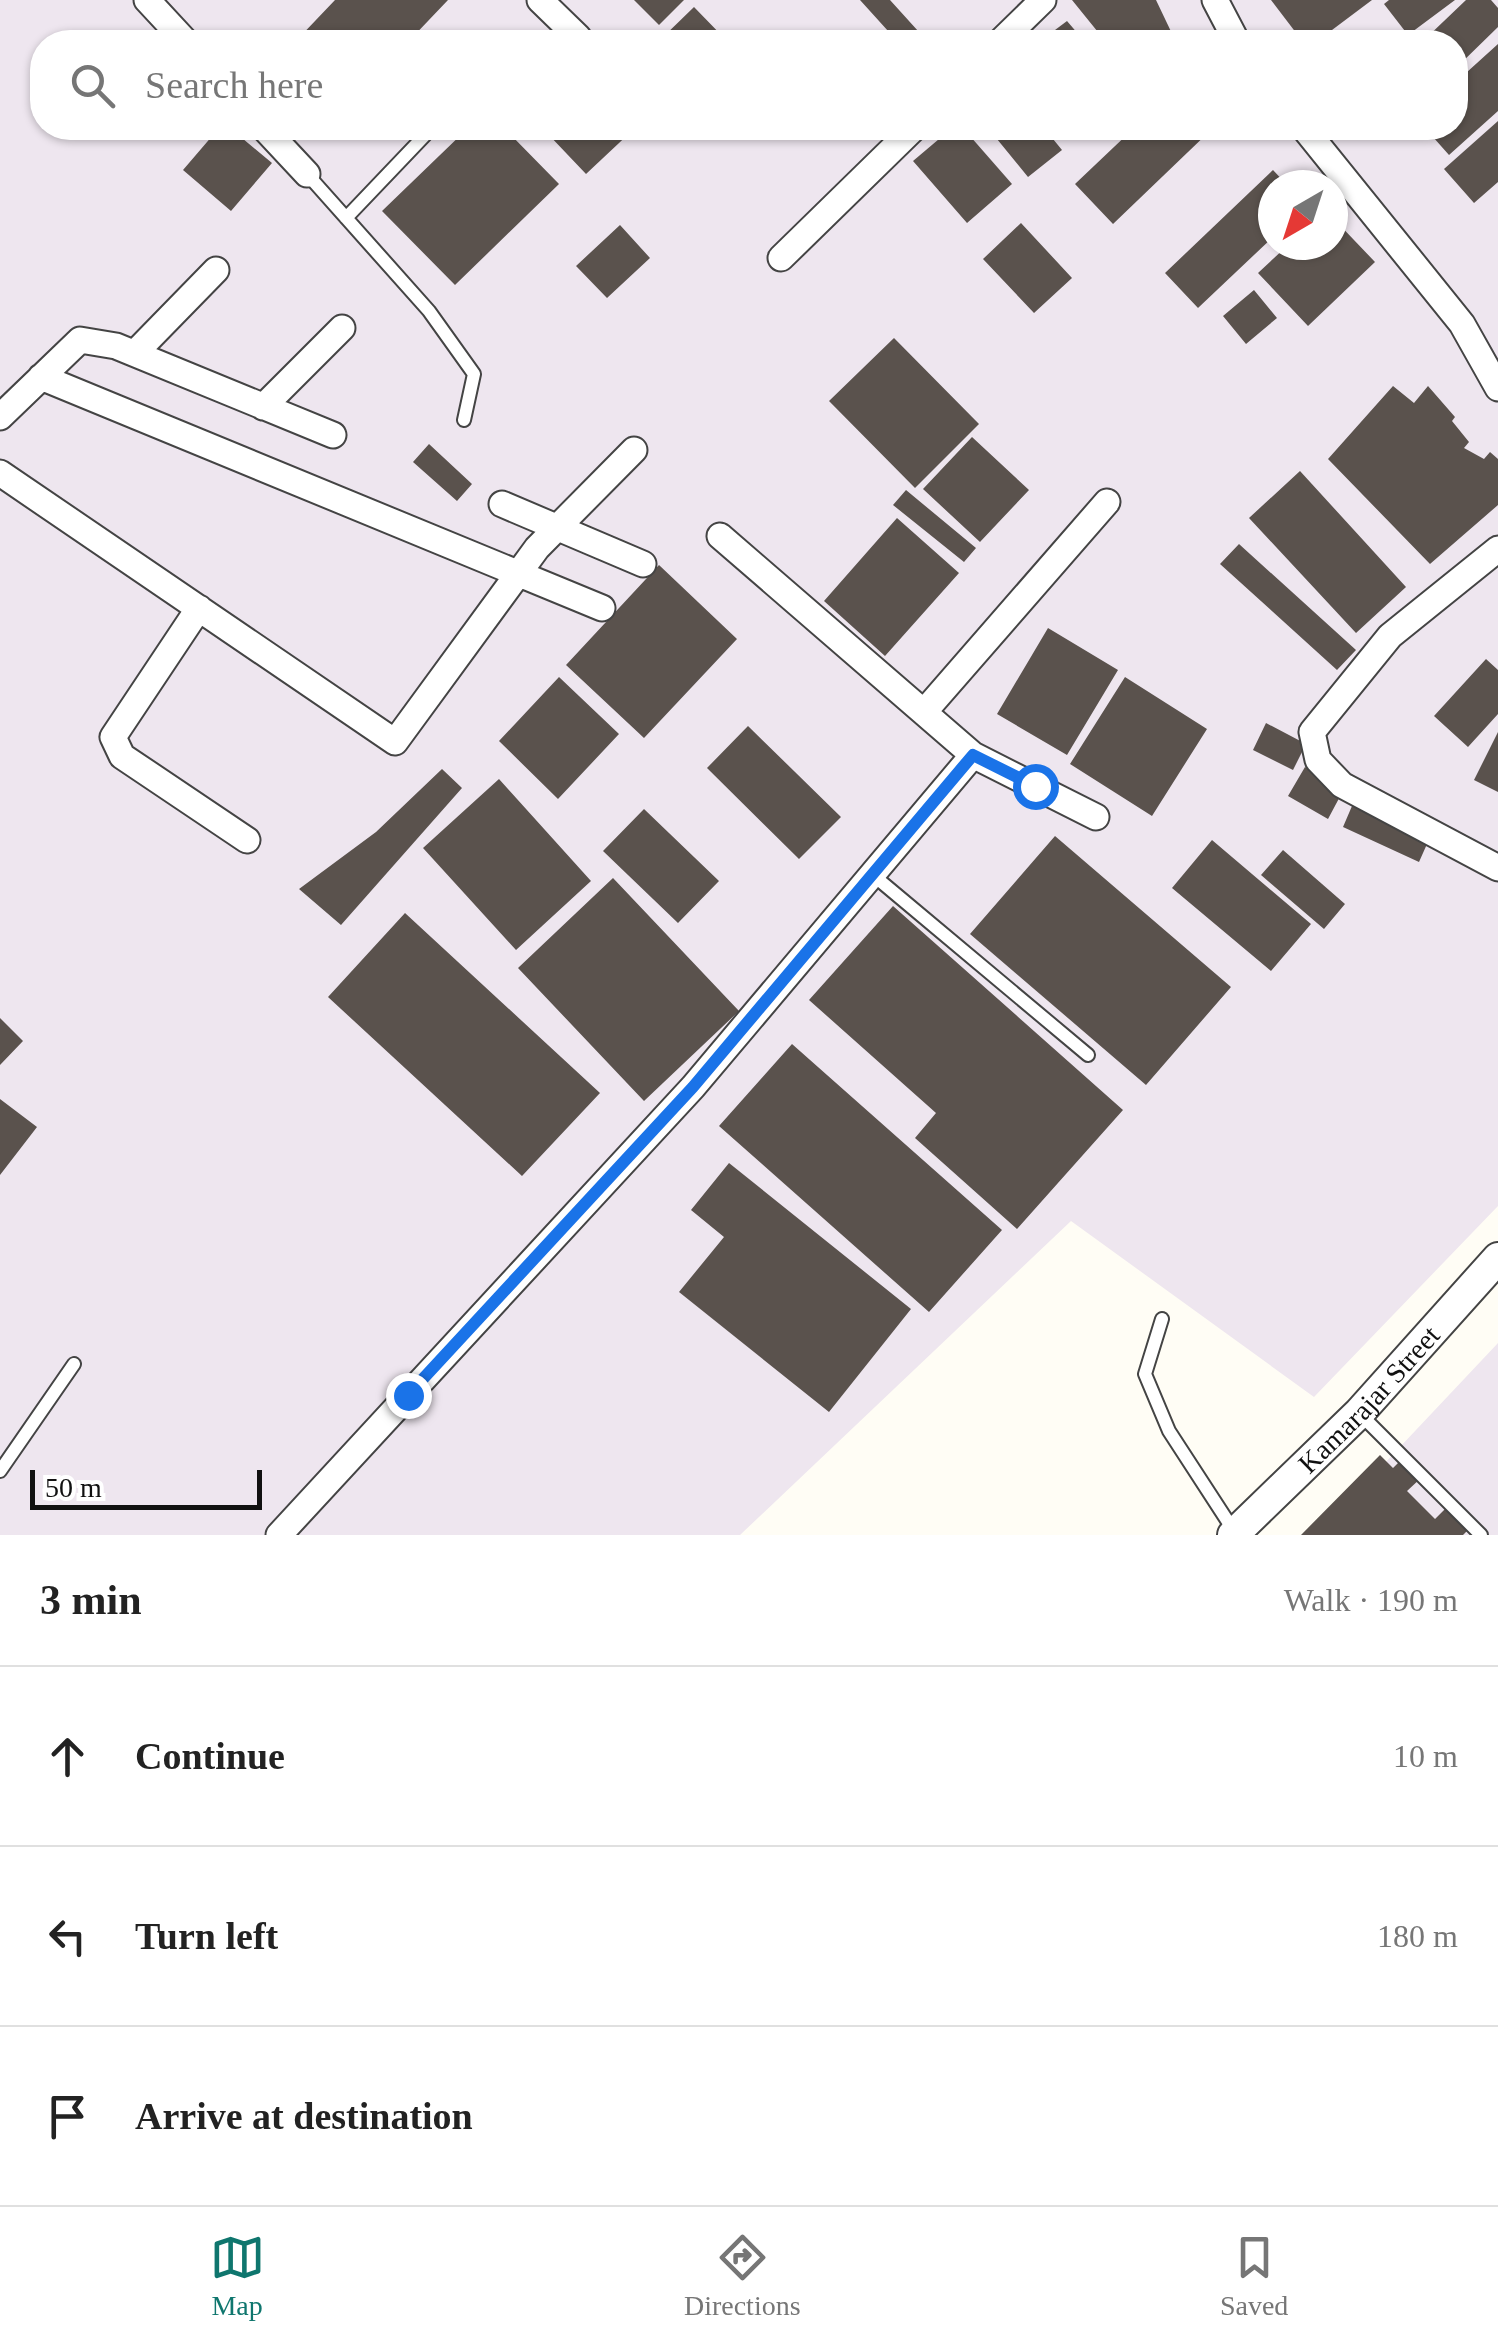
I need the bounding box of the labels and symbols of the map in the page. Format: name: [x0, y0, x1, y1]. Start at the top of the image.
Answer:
north arrow: [1258, 170, 1348, 260]
route start: [1013, 764, 1059, 810]
street label: Kamarajar Street: [1292, 1320, 1446, 1479]
route end: [386, 1373, 432, 1419]
scale bar: [30, 1465, 262, 1510]

